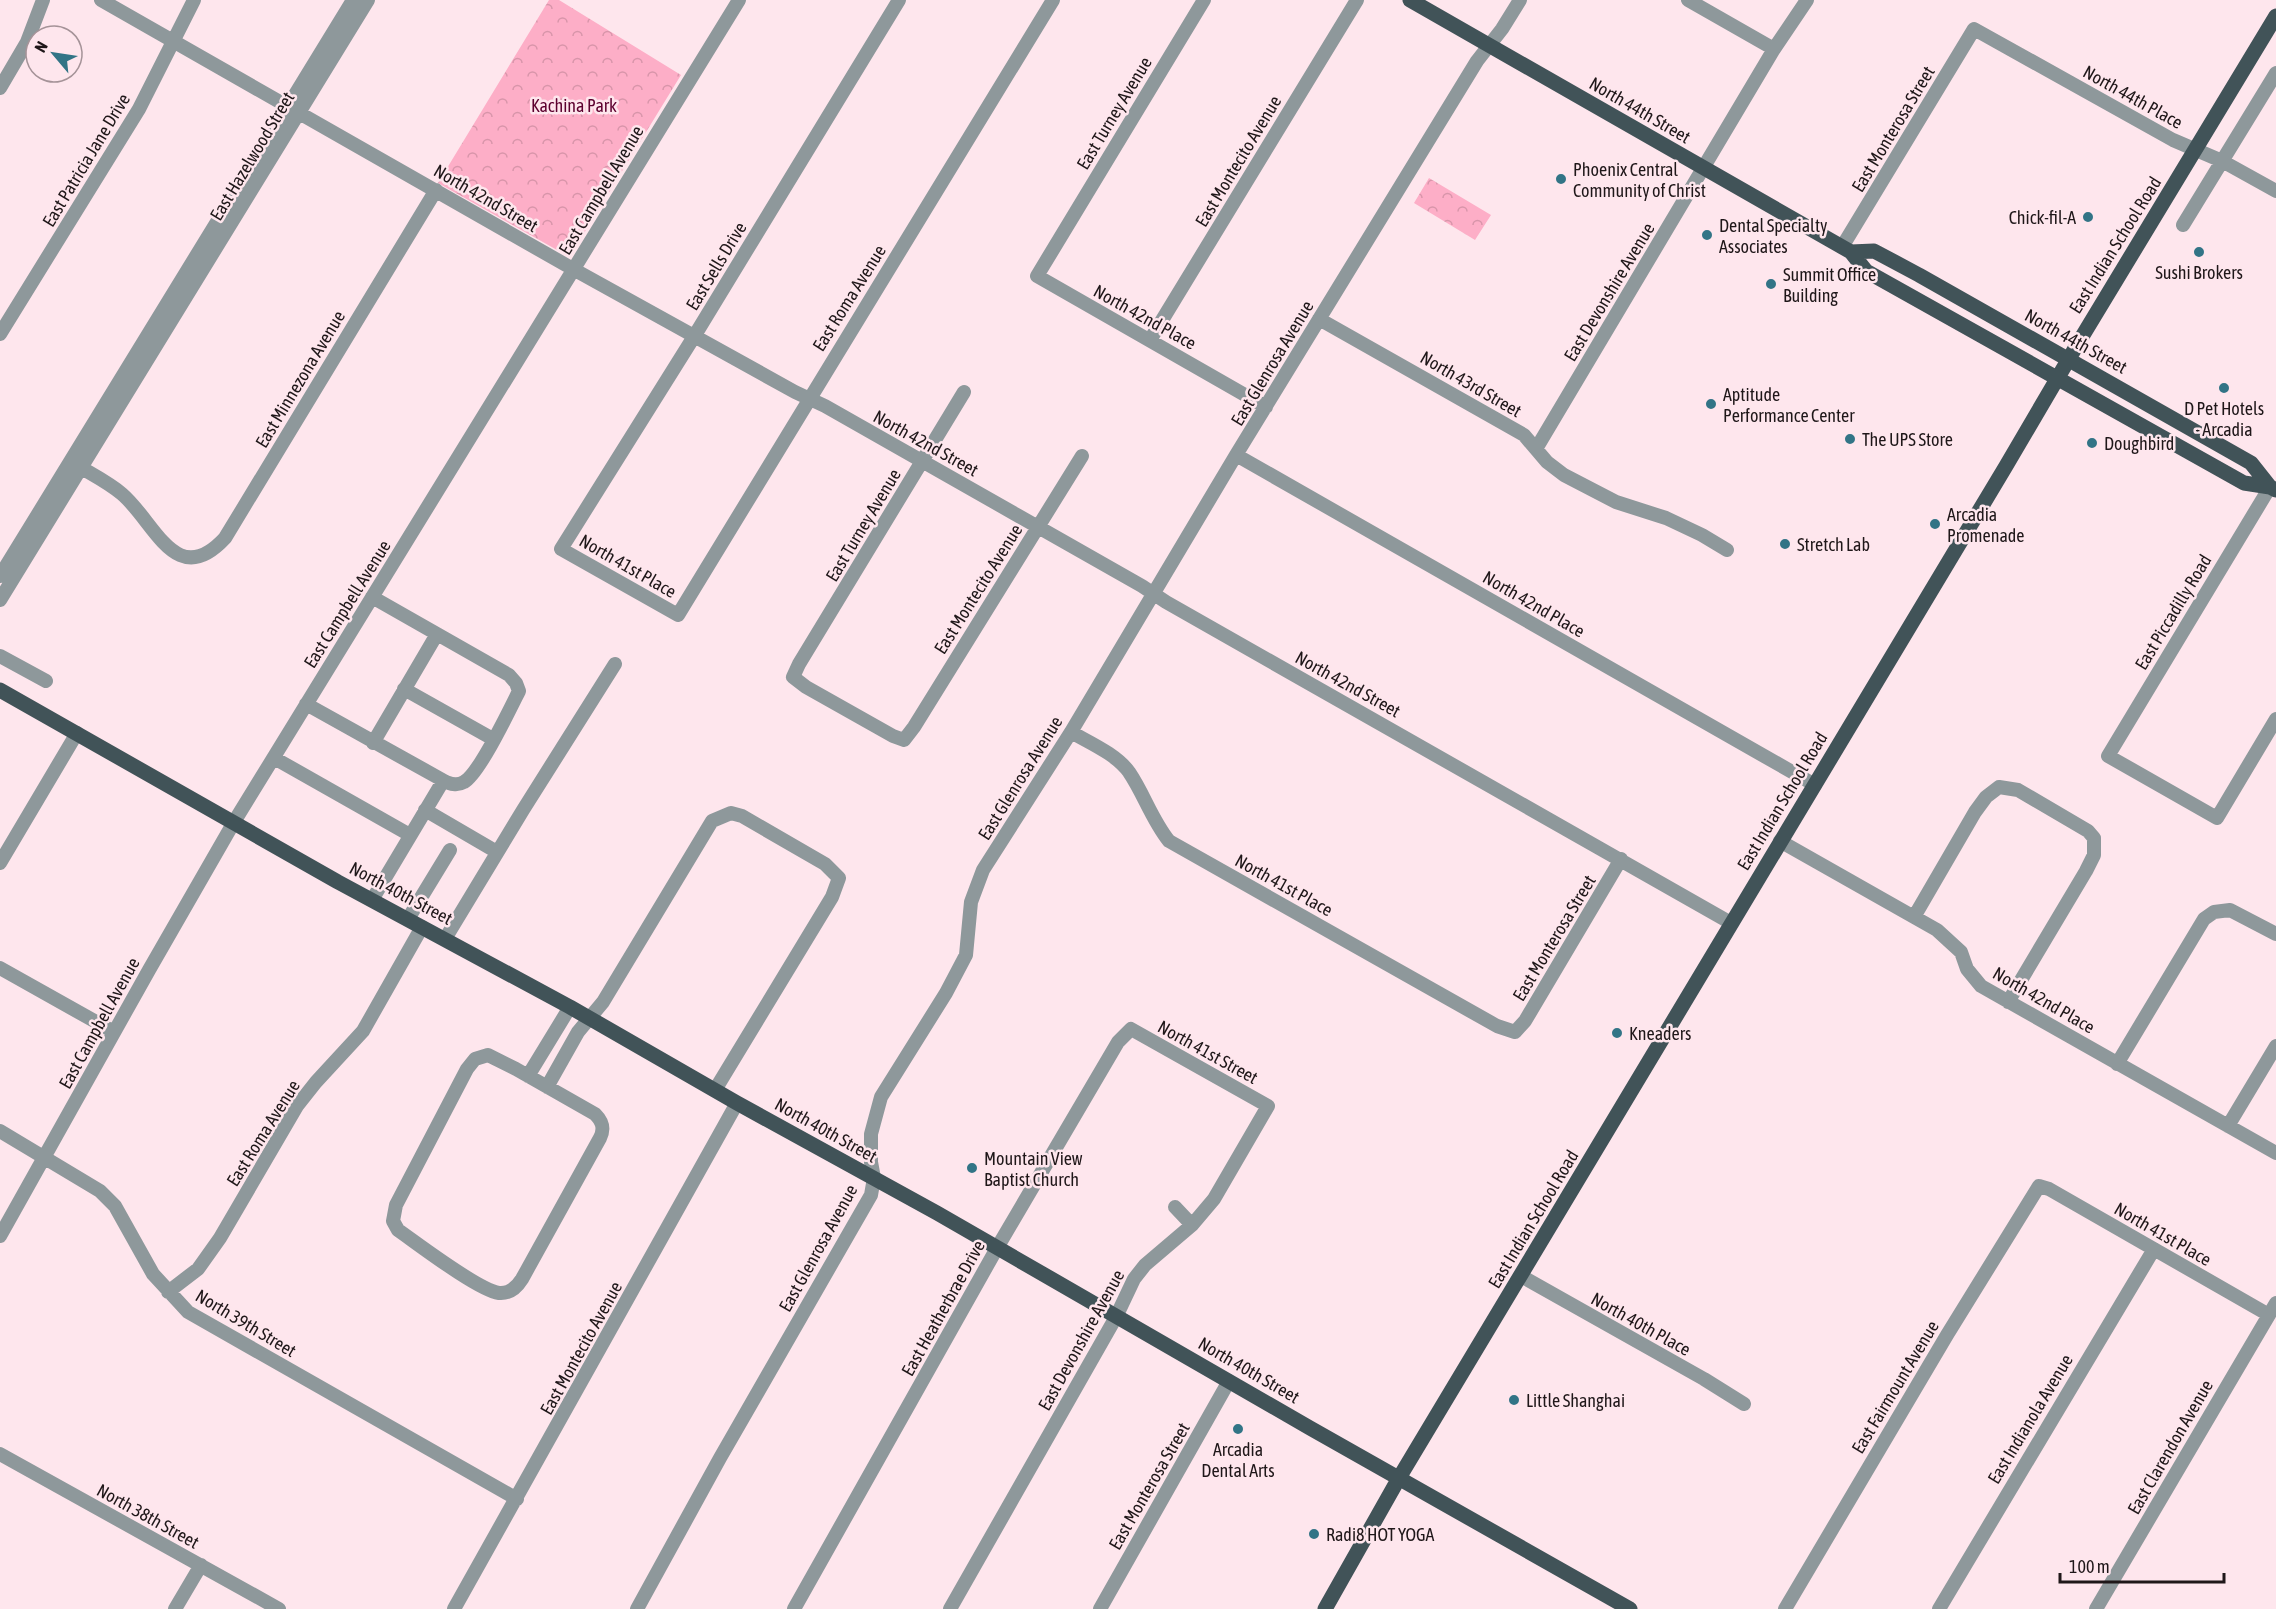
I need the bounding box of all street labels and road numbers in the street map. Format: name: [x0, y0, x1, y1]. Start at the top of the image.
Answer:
street label: East Turney Avenue: [1072, 53, 1156, 173]
street label: North 44th Place: [2080, 61, 2186, 133]
street label: East Monterosa Street: [1847, 62, 1939, 196]
street label: North 44th Street: [1586, 73, 1694, 147]
street label: East Hazelwood Street: [205, 88, 299, 224]
street label: East Patricia Jane Drive: [38, 90, 134, 230]
street label: East Montecito Avenue: [1191, 92, 1285, 230]
street label: East Campbell Avenue: [554, 122, 648, 258]
street label: North 42nd Street: [430, 160, 542, 236]
street label: East Indian School Road: [2064, 173, 2166, 317]
street label: East Sells Drive: [681, 218, 751, 314]
street label: East Devonshire Avenue: [1559, 219, 1659, 365]
street label: East Roma Avenue: [808, 241, 890, 355]
street label: North 42nd Place: [1090, 280, 1200, 354]
street label: East Glenrosa Avenue: [1226, 297, 1318, 429]
street label: North 44th Street: [2021, 304, 2131, 378]
street label: East Minnezona Avenue: [251, 307, 349, 451]
street label: North 43rd Street: [1417, 347, 1525, 421]
street label: North 42nd Street: [870, 406, 982, 480]
street label: East Turney Avenue: [821, 465, 905, 585]
street label: East Montecito Avenue: [930, 520, 1026, 658]
street label: North 41st Place: [576, 530, 680, 602]
street label: East Campbell Avenue: [299, 536, 395, 672]
street label: East Piccadilly Road: [2130, 551, 2216, 673]
street label: North 42nd Place: [1479, 566, 1589, 642]
street label: North 42nd Street: [1292, 647, 1404, 721]
street label: East Glenrosa Avenue: [974, 712, 1066, 844]
street label: East Indian School Road: [1733, 728, 1831, 874]
street label: North 41st Place: [1232, 850, 1336, 920]
street label: North 40th Street: [346, 857, 456, 929]
street label: East Monterosa Street: [1508, 871, 1600, 1005]
street label: East Campbell Avenue: [54, 954, 144, 1092]
street label: North 42nd Place: [1989, 962, 2099, 1038]
street label: North 41st Street: [1154, 1016, 1262, 1088]
street label: East Roma Avenue: [222, 1076, 304, 1190]
street label: North 40th Street: [771, 1093, 881, 1167]
street label: East Indian School Road: [1484, 1146, 1582, 1292]
street label: East Glenrosa Avenue: [774, 1181, 862, 1315]
street label: North 41st Place: [2111, 1198, 2215, 1270]
street label: East Heatherbrae Drive: [897, 1236, 989, 1380]
street label: East Devonshire Avenue: [1034, 1266, 1128, 1414]
street label: East Montecito Avenue: [536, 1278, 626, 1418]
street label: North 39th Street: [192, 1285, 300, 1361]
street label: North 40th Place: [1588, 1288, 1694, 1360]
street label: East Fairmount Avenue: [1847, 1317, 1943, 1457]
street label: North 40th Street: [1195, 1333, 1303, 1407]
street label: East Indianola Avenue: [1983, 1351, 2077, 1487]
street label: East Clarendon Avenue: [2123, 1376, 2217, 1518]
street label: East Monterosa Street: [1104, 1419, 1194, 1553]
street label: North 38th Street: [93, 1479, 203, 1553]

